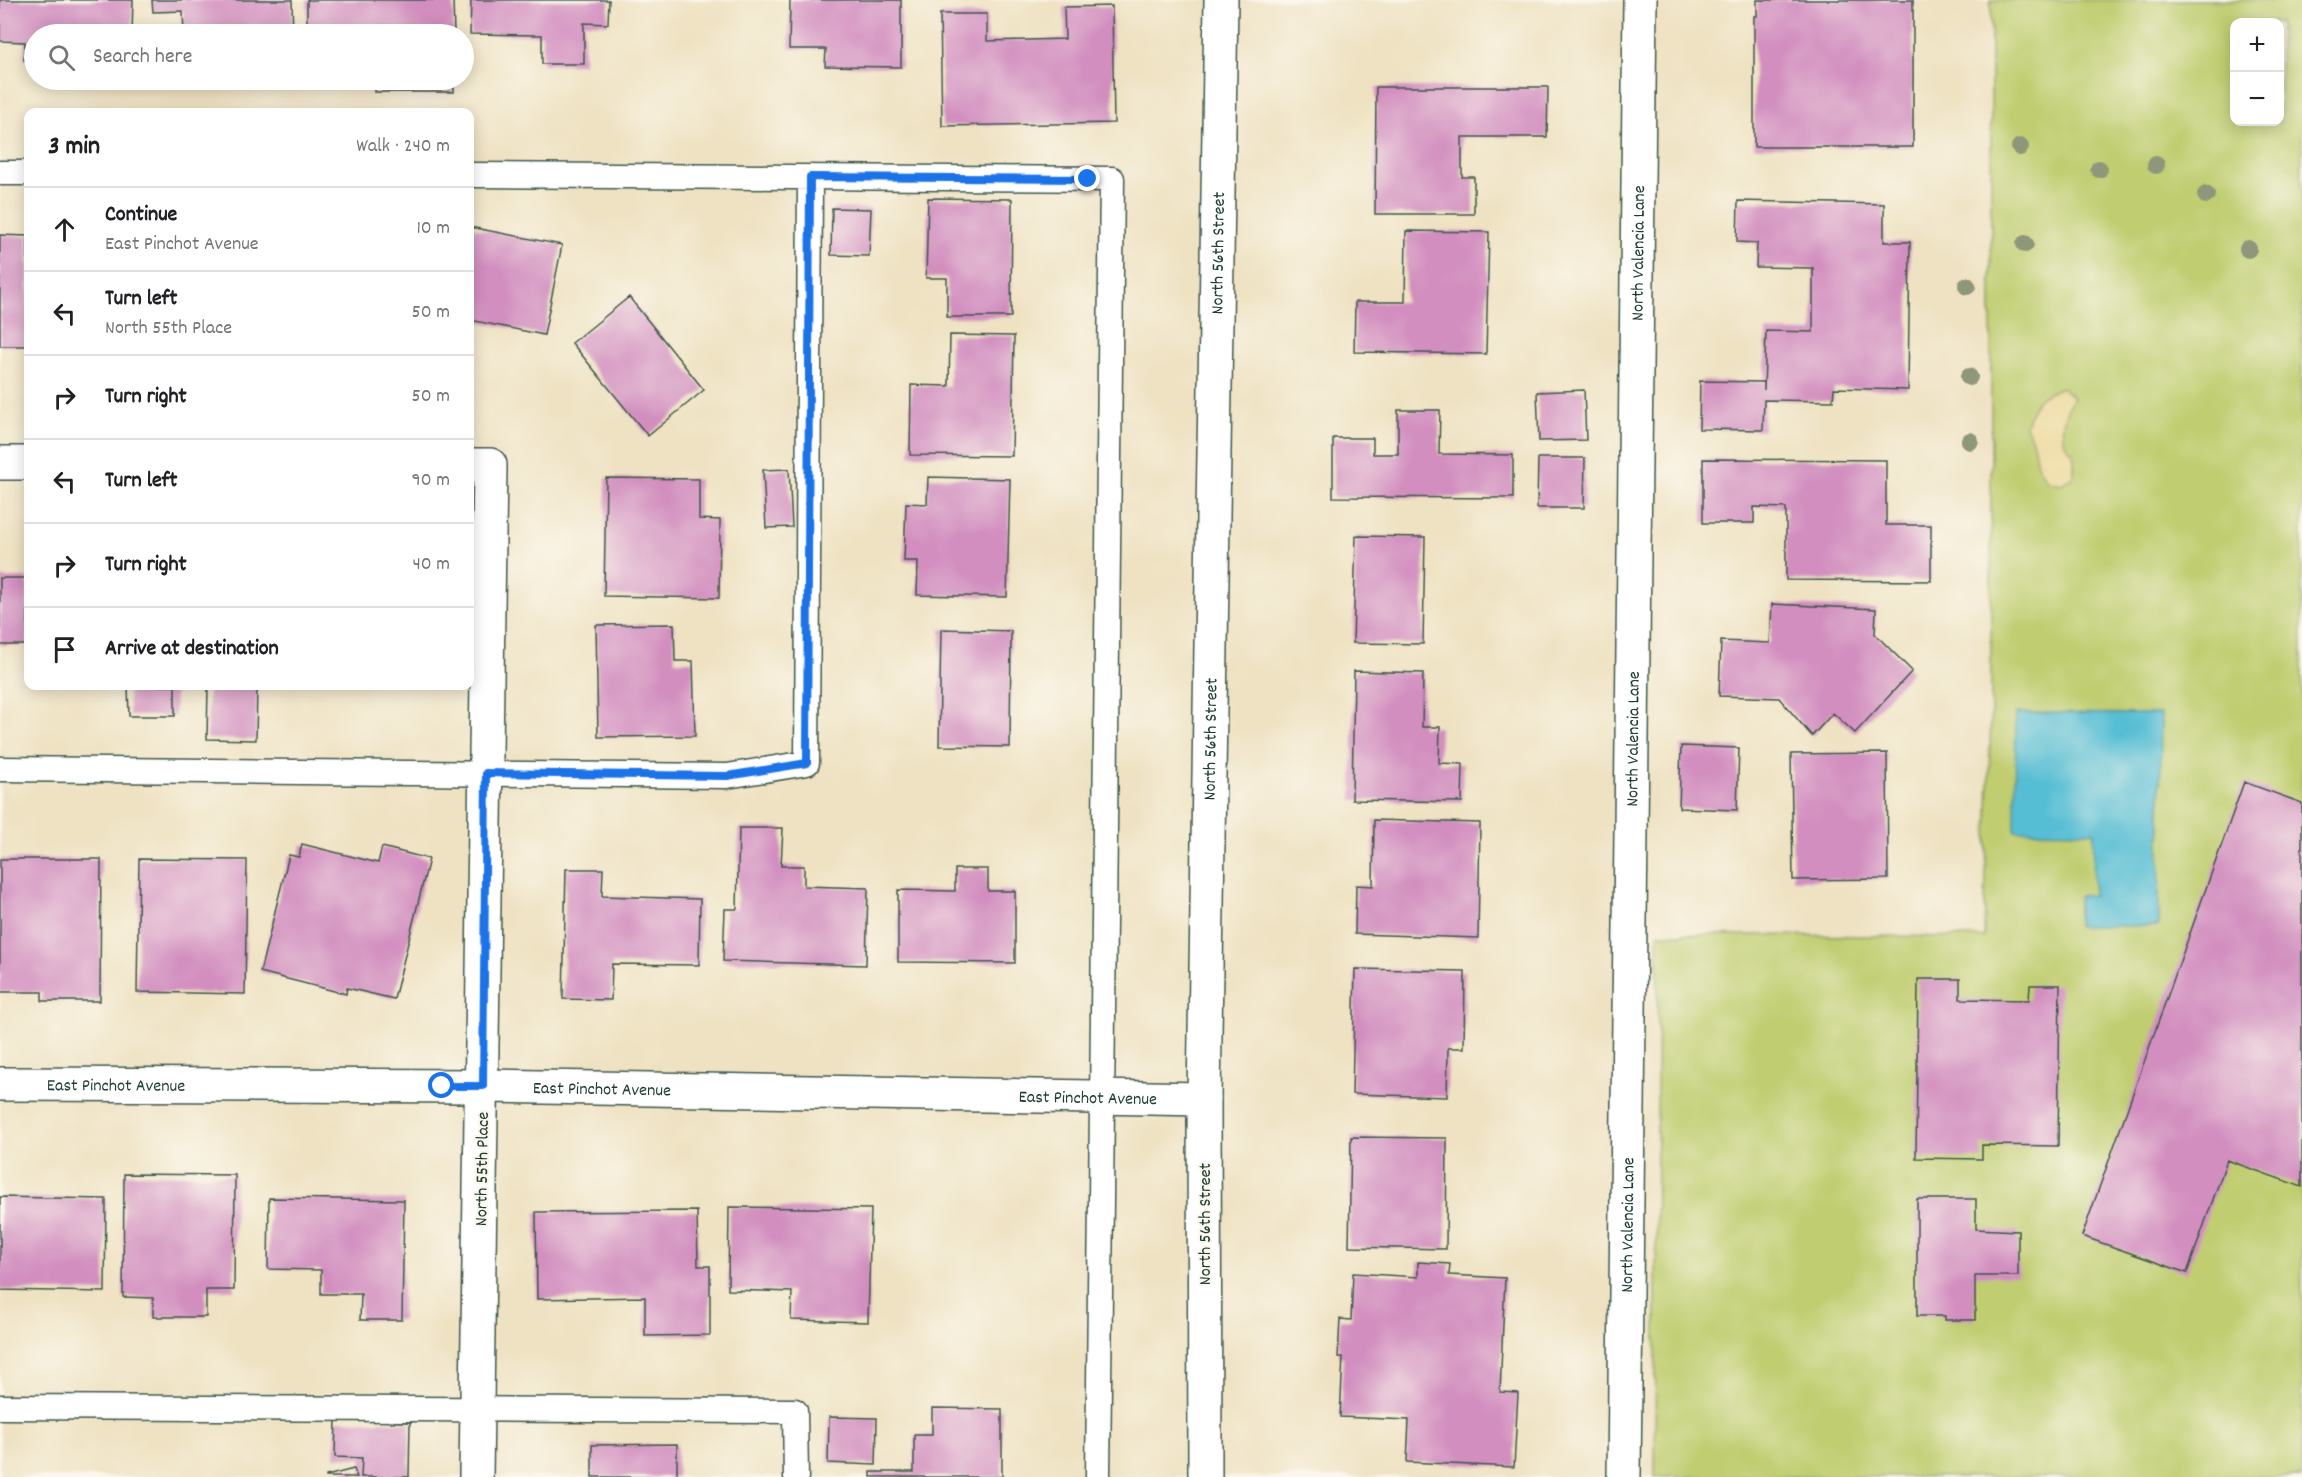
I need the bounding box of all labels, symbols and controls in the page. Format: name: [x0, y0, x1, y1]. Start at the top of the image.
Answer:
map controls: [2230, 18, 2284, 126]
button: +: [2230, 18, 2284, 72]
search box: [24, 24, 474, 90]
icon: search: [45, 41, 78, 74]
text: Search here: [93, 42, 192, 73]
button: −: [2230, 72, 2284, 126]
text: 3 min: [48, 129, 100, 166]
text: Walk · 240 m: [356, 133, 450, 161]
route end: [1074, 165, 1100, 191]
street label: North Valencia Lane: [1627, 185, 1653, 321]
street label: North 56th Street: [1206, 191, 1233, 315]
text: Continue: [105, 200, 177, 231]
icon: ahead: [48, 213, 81, 246]
text: 10 m: [416, 215, 450, 243]
text: East Pinchot Avenue: [105, 231, 259, 259]
text: Turn left: [105, 284, 177, 315]
icon: left: [48, 297, 81, 330]
text: 50 m: [412, 299, 450, 327]
text: North 55th Place: [105, 315, 232, 343]
icon: right: [48, 381, 81, 414]
text: Turn right: [105, 382, 187, 413]
text: 50 m: [412, 383, 450, 411]
icon: left: [48, 465, 81, 498]
text: Turn left: [105, 466, 177, 497]
text: 90 m: [412, 467, 450, 495]
icon: right: [48, 549, 81, 582]
text: Turn right: [105, 550, 187, 581]
text: 40 m: [412, 551, 450, 579]
icon: arrive: [48, 633, 81, 666]
text: Arrive at destination: [105, 634, 279, 665]
street label: North Valencia Lane: [1621, 671, 1648, 807]
street label: North 56th Street: [1199, 677, 1226, 801]
route start: [428, 1072, 454, 1098]
street label: East Pinchot Avenue: [47, 1074, 185, 1100]
street label: East Pinchot Avenue: [533, 1077, 671, 1104]
street label: East Pinchot Avenue: [1018, 1086, 1157, 1113]
street label: North 55th Place: [470, 1112, 497, 1226]
street label: North Valencia Lane: [1616, 1157, 1642, 1293]
street label: North 56th Street: [1194, 1162, 1219, 1285]

